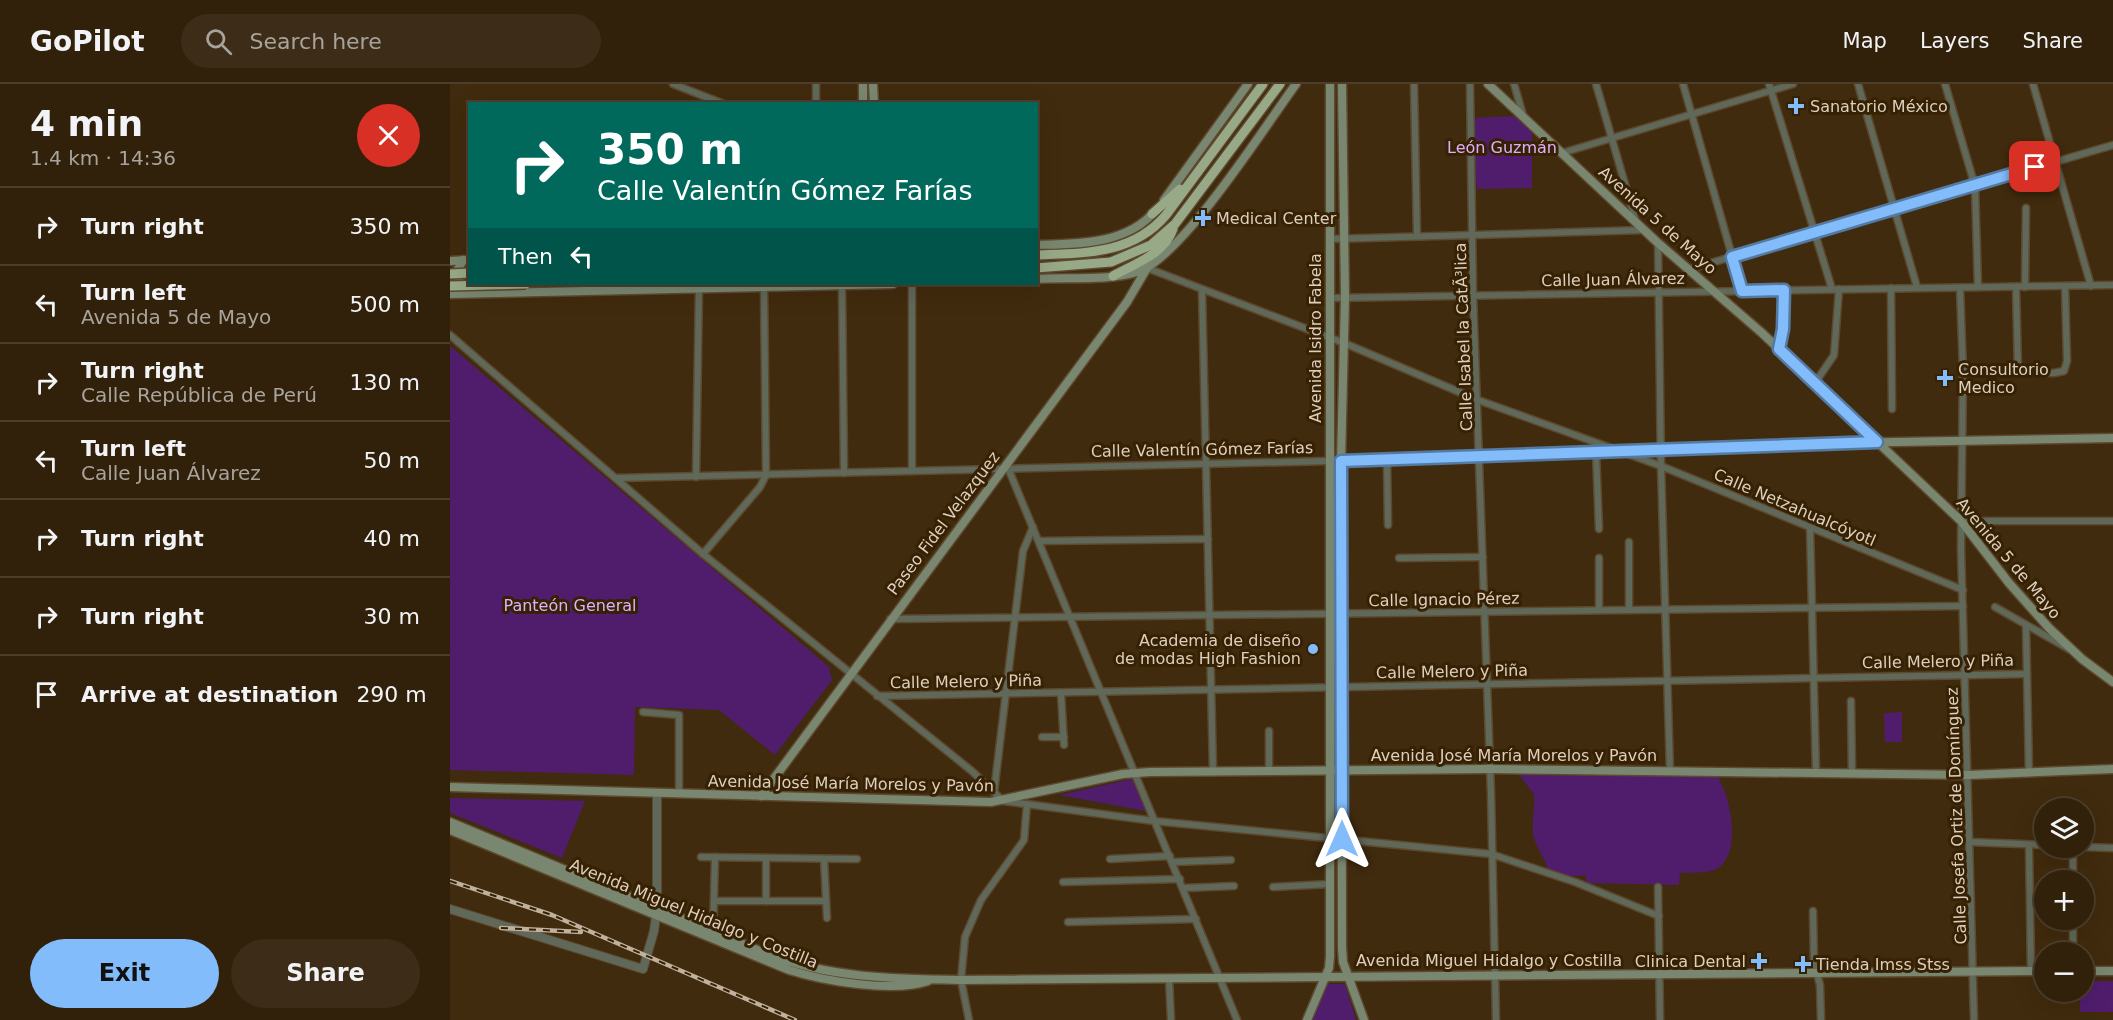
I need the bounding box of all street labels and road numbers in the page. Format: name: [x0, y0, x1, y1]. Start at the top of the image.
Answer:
street label: Avenida 5 de Mayo: [1595, 162, 1721, 278]
street label: Calle Isabel la CatÃ³lica: [1451, 242, 1476, 432]
street label: Avenida Isidro Fabela: [1306, 253, 1325, 423]
street label: Calle Juan Álvarez: [1541, 269, 1685, 290]
street label: Calle Valentín Gómez Farías: [1091, 438, 1313, 461]
street label: Paseo Fidel Velazquez: [883, 448, 1004, 599]
street label: Calle Netzahualcóyotl: [1711, 465, 1879, 550]
street label: Avenida 5 de Mayo: [1952, 494, 2065, 623]
street label: Calle Ignacio Pérez: [1368, 589, 1520, 610]
street label: Calle Melero y Piña: [1862, 651, 2014, 672]
street label: Calle Melero y Piña: [1376, 661, 1528, 682]
street label: Calle Melero y Piña: [890, 671, 1042, 692]
street label: Calle Josefa Ortiz de Domínguez: [1943, 687, 1970, 945]
street label: Avenida José María Morelos y Pavón: [1371, 746, 1657, 765]
street label: Avenida José María Morelos y Pavón: [708, 772, 994, 795]
street label: Avenida Miguel Hidalgo y Costilla: [567, 855, 821, 972]
street label: Avenida Miguel Hidalgo y Costilla: [1356, 951, 1622, 970]

